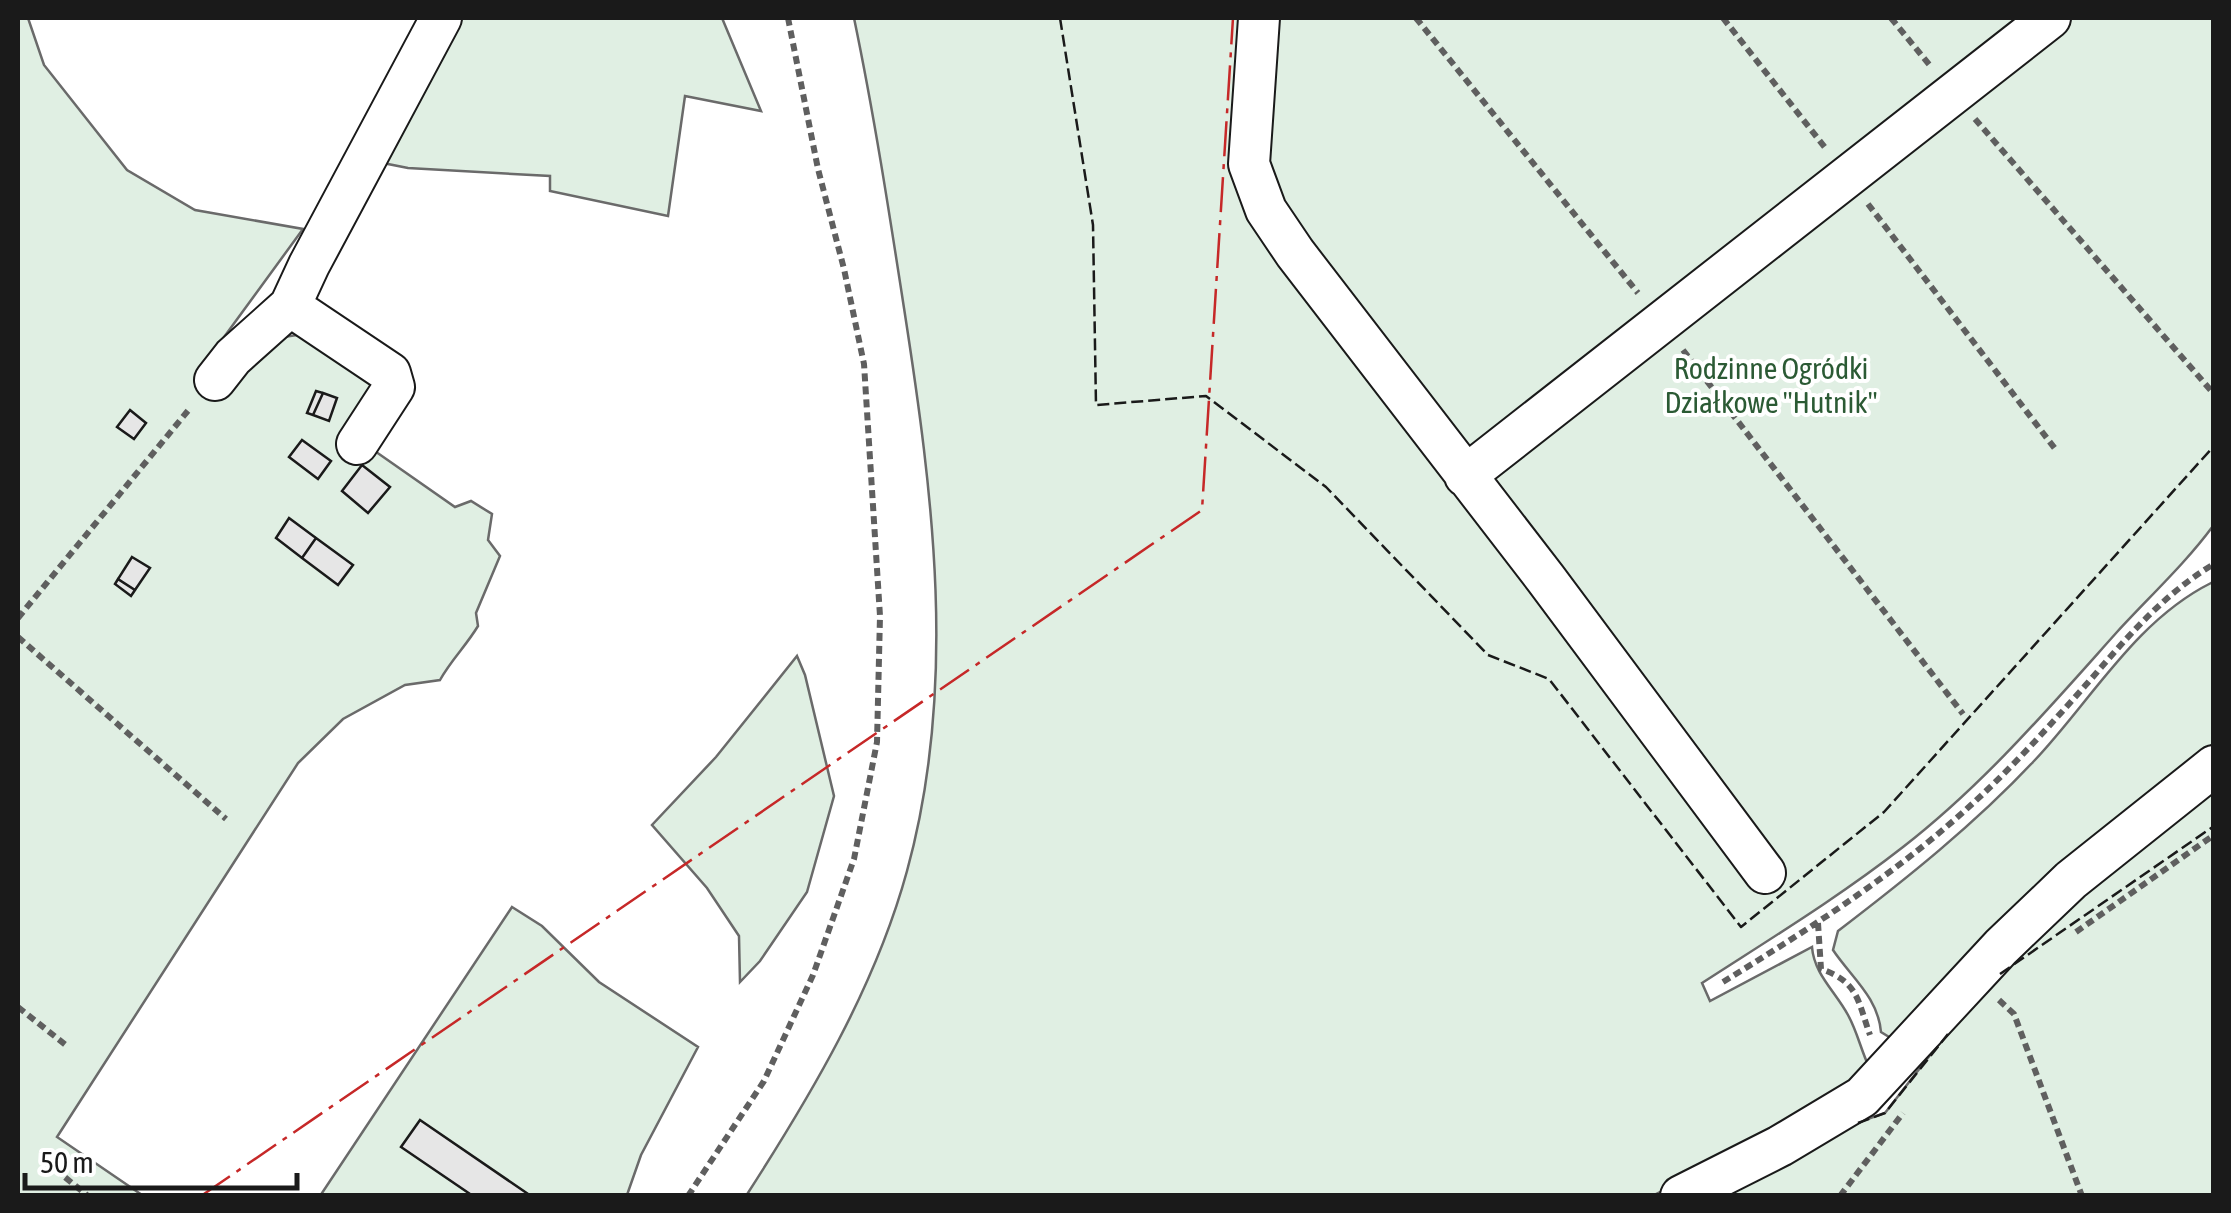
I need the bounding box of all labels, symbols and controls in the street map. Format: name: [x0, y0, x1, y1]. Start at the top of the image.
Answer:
park label: Rodzinne Ogródki Działkowe "Hutnik": [1665, 351, 1877, 419]
scale bar: [25, 1128, 298, 1190]
text: 50 m: [40, 1145, 94, 1179]

